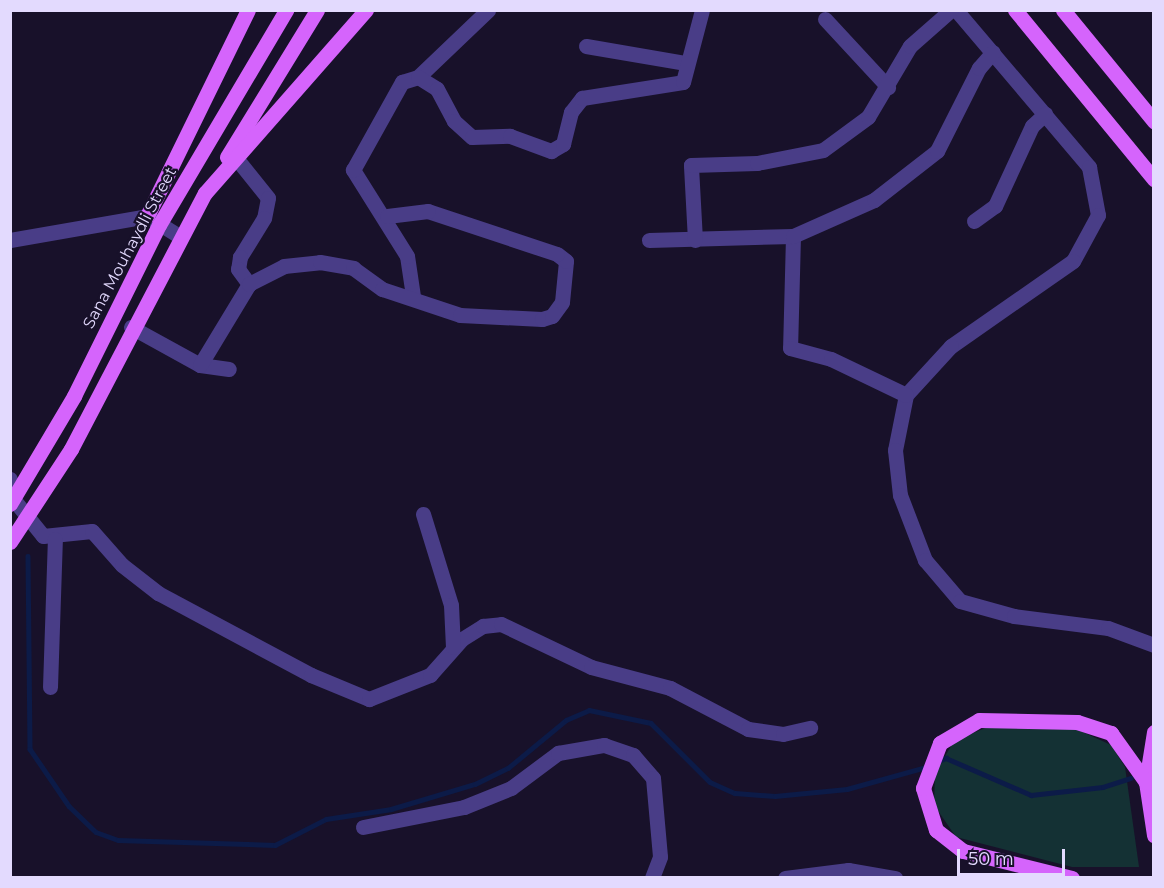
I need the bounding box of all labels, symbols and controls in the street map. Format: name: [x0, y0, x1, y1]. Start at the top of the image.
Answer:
street label: Sana Mouhaydli Street: [79, 164, 181, 332]
scale bar: [960, 837, 1068, 875]
text: 50 m: [968, 848, 1014, 870]

